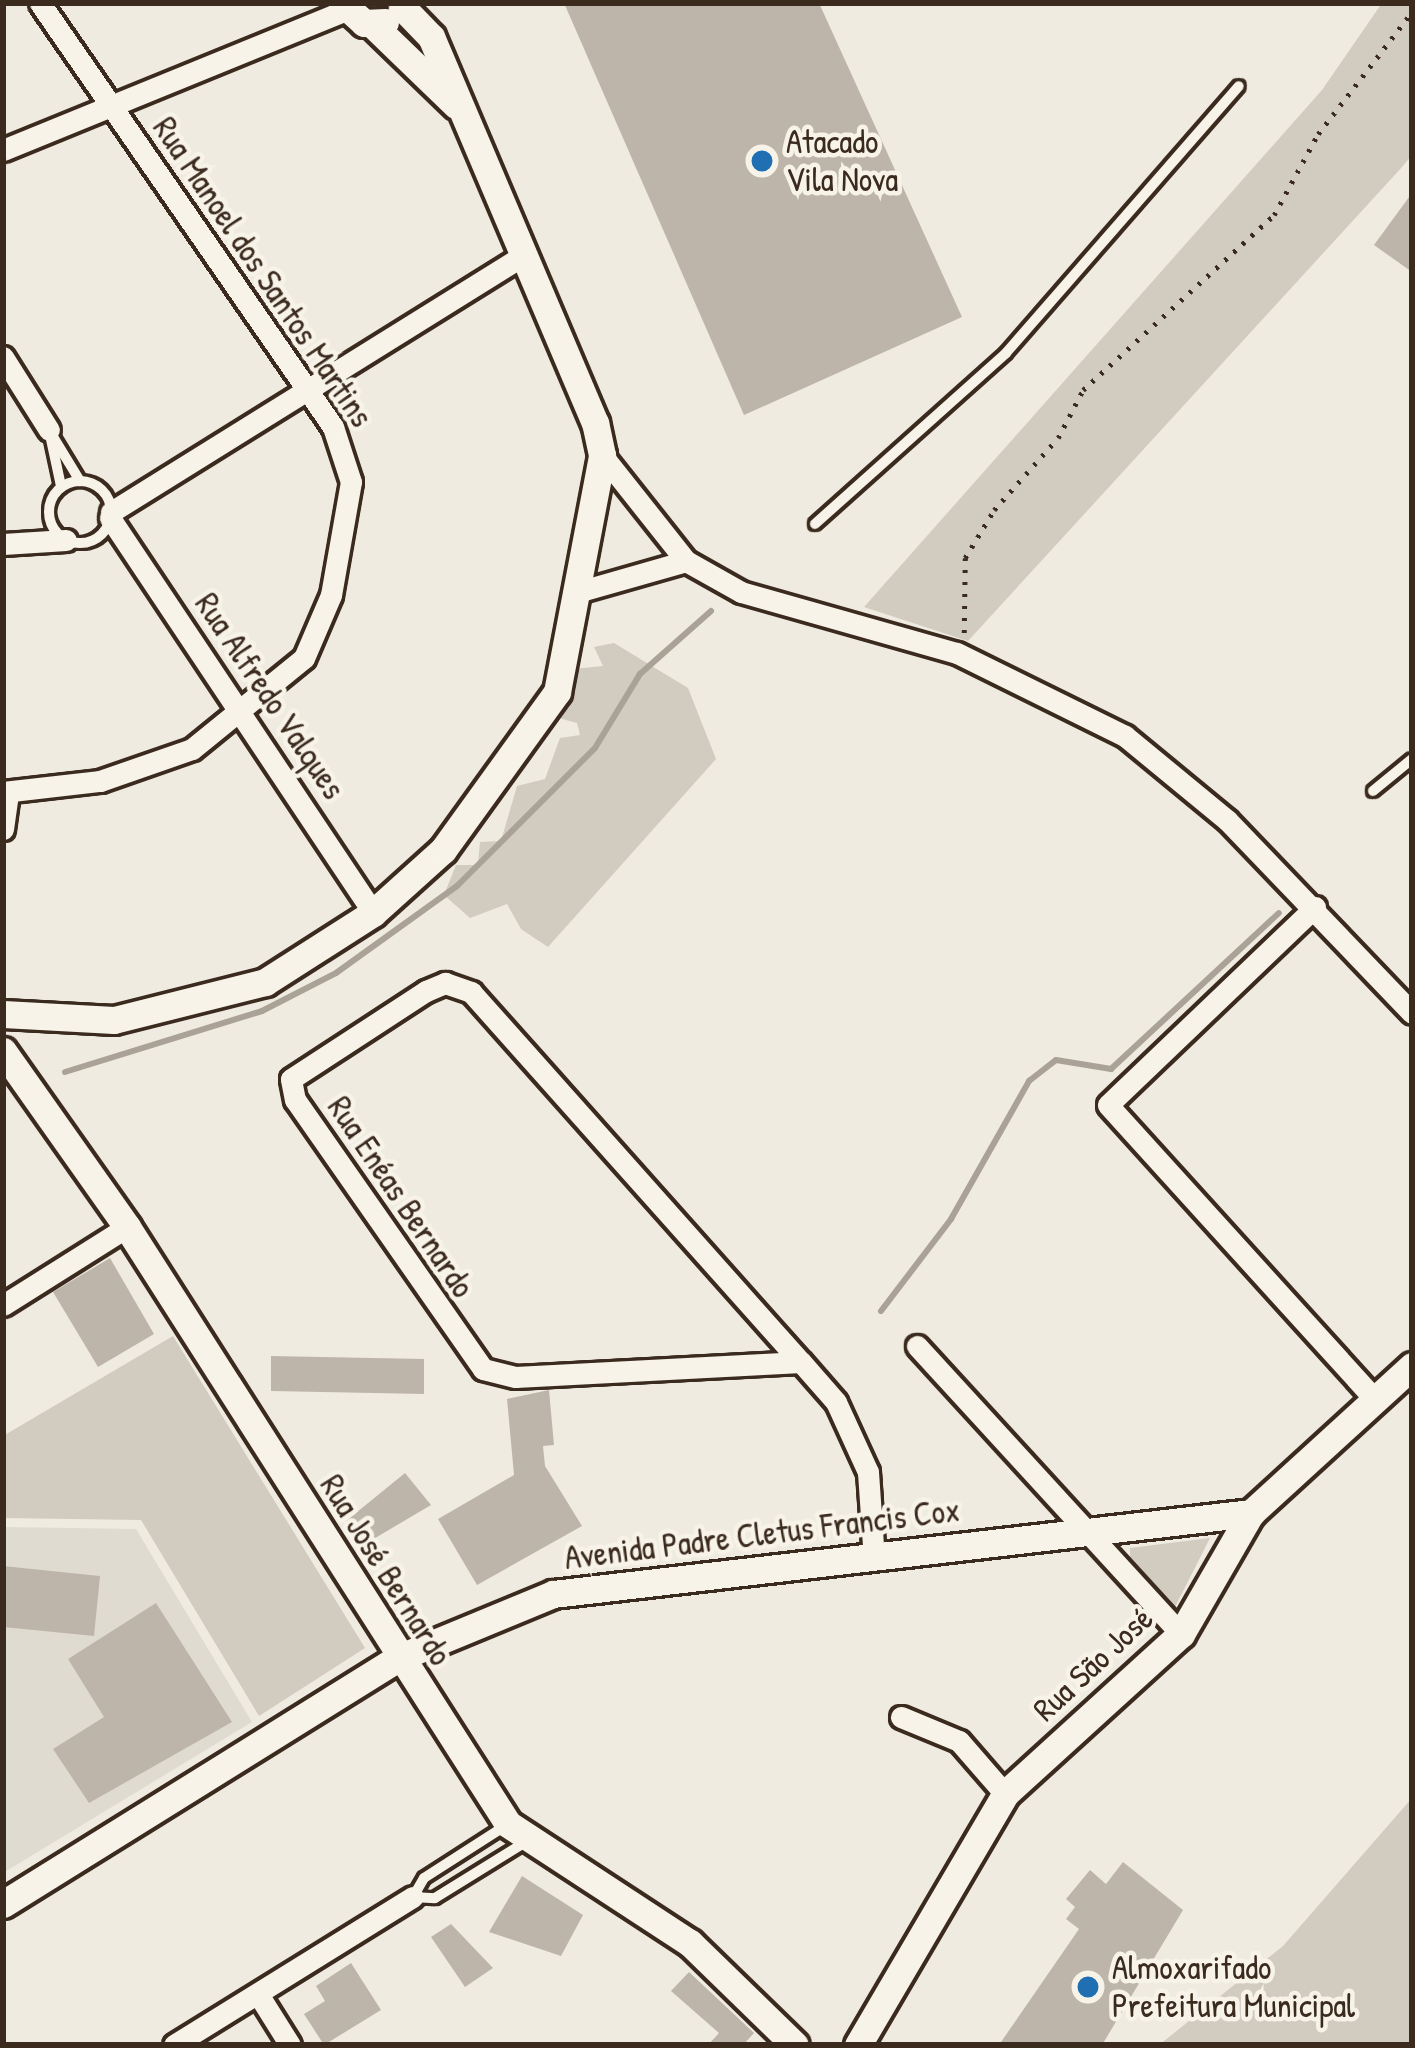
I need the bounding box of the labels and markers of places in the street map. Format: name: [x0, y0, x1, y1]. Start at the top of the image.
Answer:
place label: Atacado Vila Nova: [786, 122, 898, 200]
marker: Atacado Vila Nova: [749, 148, 775, 174]
place label: Almoxarifado Prefeitura Municipal: [1112, 1948, 1355, 2026]
marker: Almoxarifado Prefeitura Municipal: [1075, 1974, 1101, 2000]

